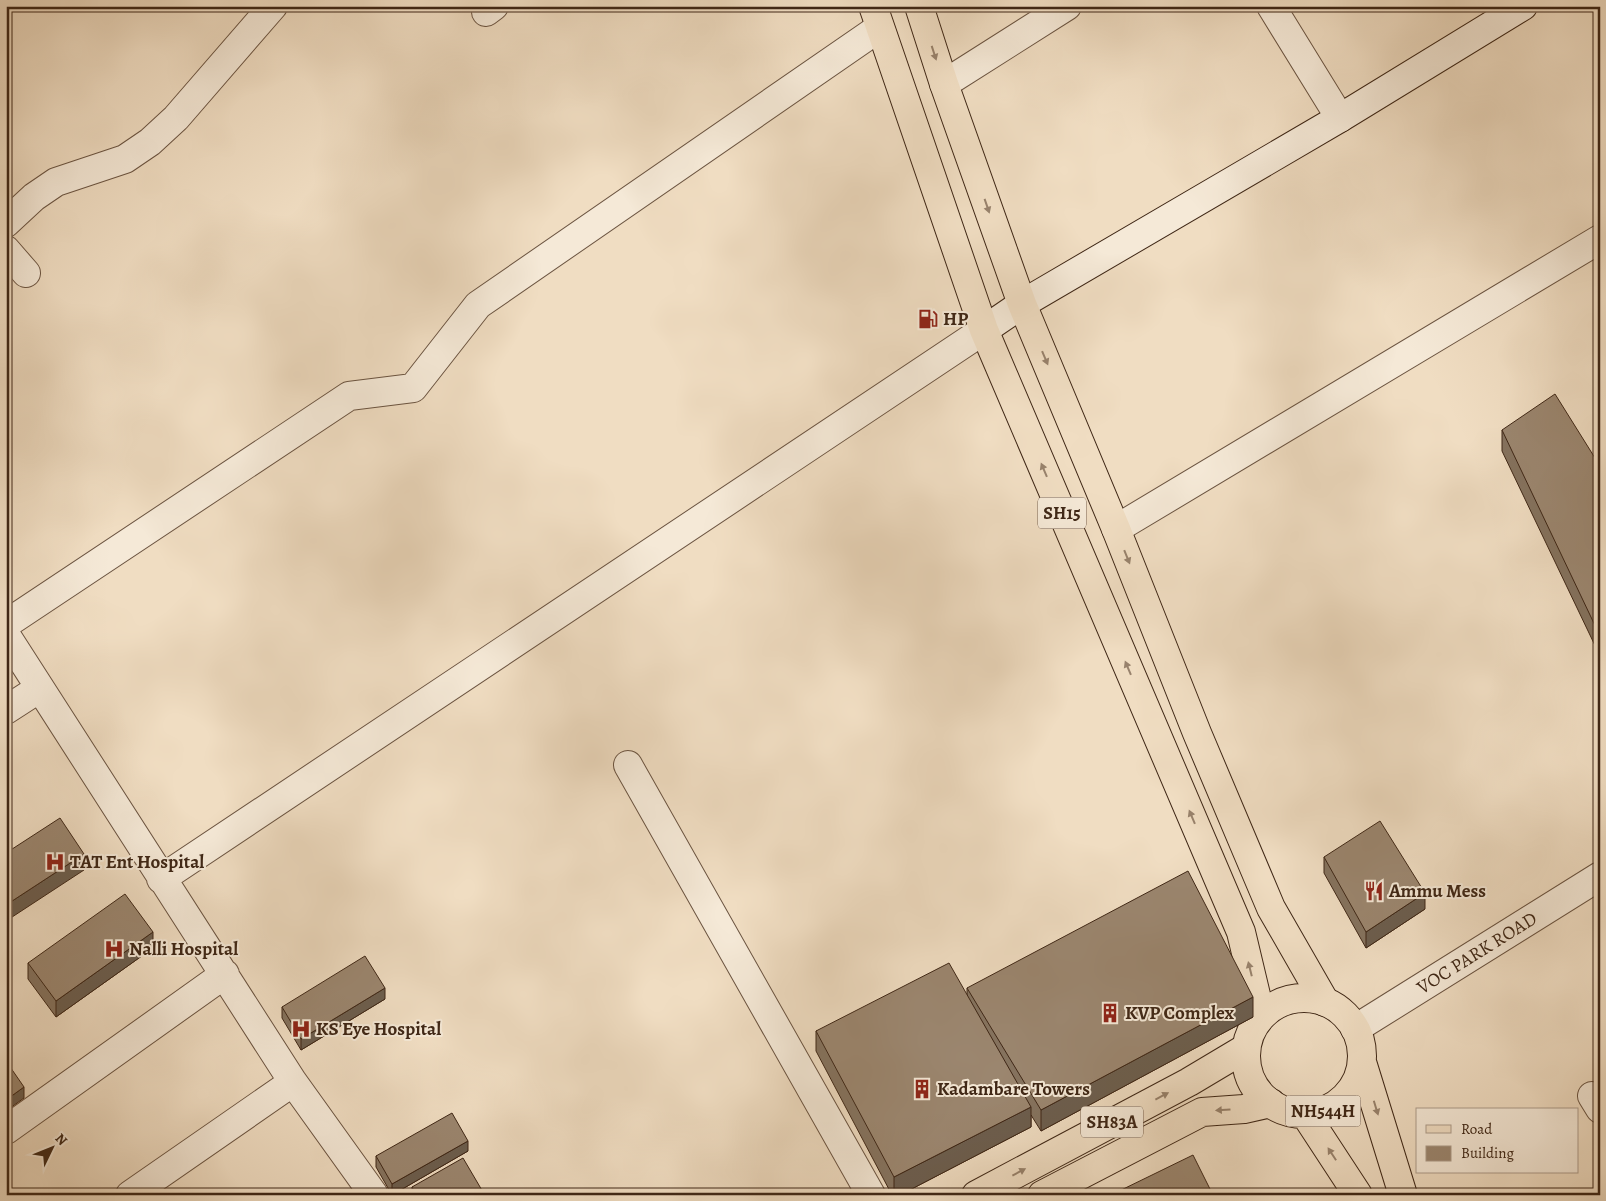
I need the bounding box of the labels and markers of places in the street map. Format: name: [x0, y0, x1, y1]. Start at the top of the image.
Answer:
place label: HP: [943, 306, 968, 332]
fuel station icon: HP: [917, 308, 939, 330]
place label: TAT Ent Hospital: [70, 849, 204, 875]
hospital icon: TAT Ent Hospital: [44, 851, 66, 873]
place label: Ammu Mess: [1388, 878, 1486, 904]
restaurant icon: Ammu Mess: [1363, 880, 1385, 902]
place label: Nalli Hospital: [129, 936, 238, 962]
hospital icon: Nalli Hospital: [103, 938, 125, 960]
place label: KVP Complex: [1125, 1000, 1234, 1026]
building icon: KVP Complex: [1099, 1002, 1121, 1024]
place label: KS Eye Hospital: [316, 1016, 441, 1042]
hospital icon: KS Eye Hospital: [290, 1018, 312, 1040]
place label: Kadambare Towers: [937, 1076, 1090, 1102]
building icon: Kadambare Towers: [911, 1078, 933, 1100]

